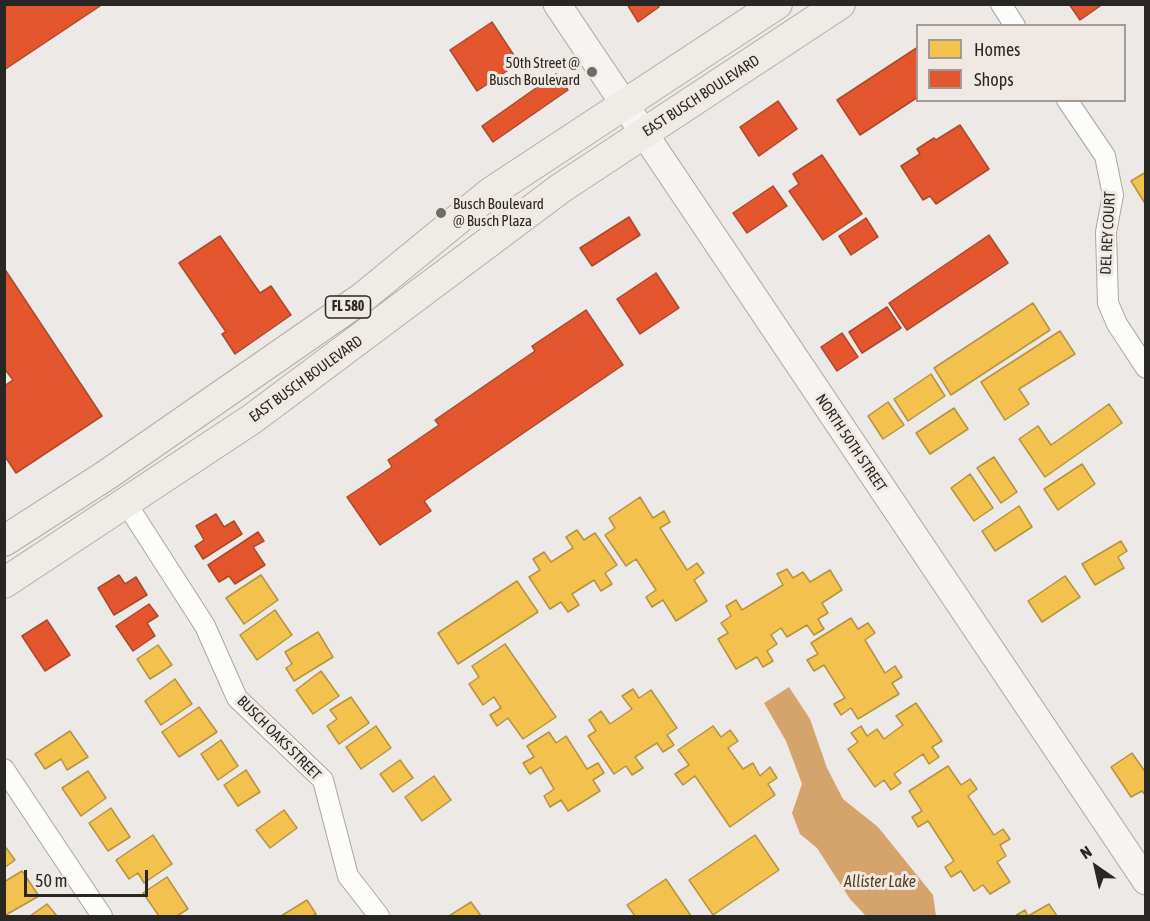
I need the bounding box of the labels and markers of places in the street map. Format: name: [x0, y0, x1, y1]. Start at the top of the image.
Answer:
place label: 50th Street @ Busch Boulevard: [489, 54, 580, 89]
marker: 50th Street @ Busch Boulevard: [585, 65, 599, 79]
place label: Busch Boulevard @ Busch Plaza: [453, 195, 544, 230]
marker: Busch Boulevard @ Busch Plaza: [434, 206, 448, 220]

